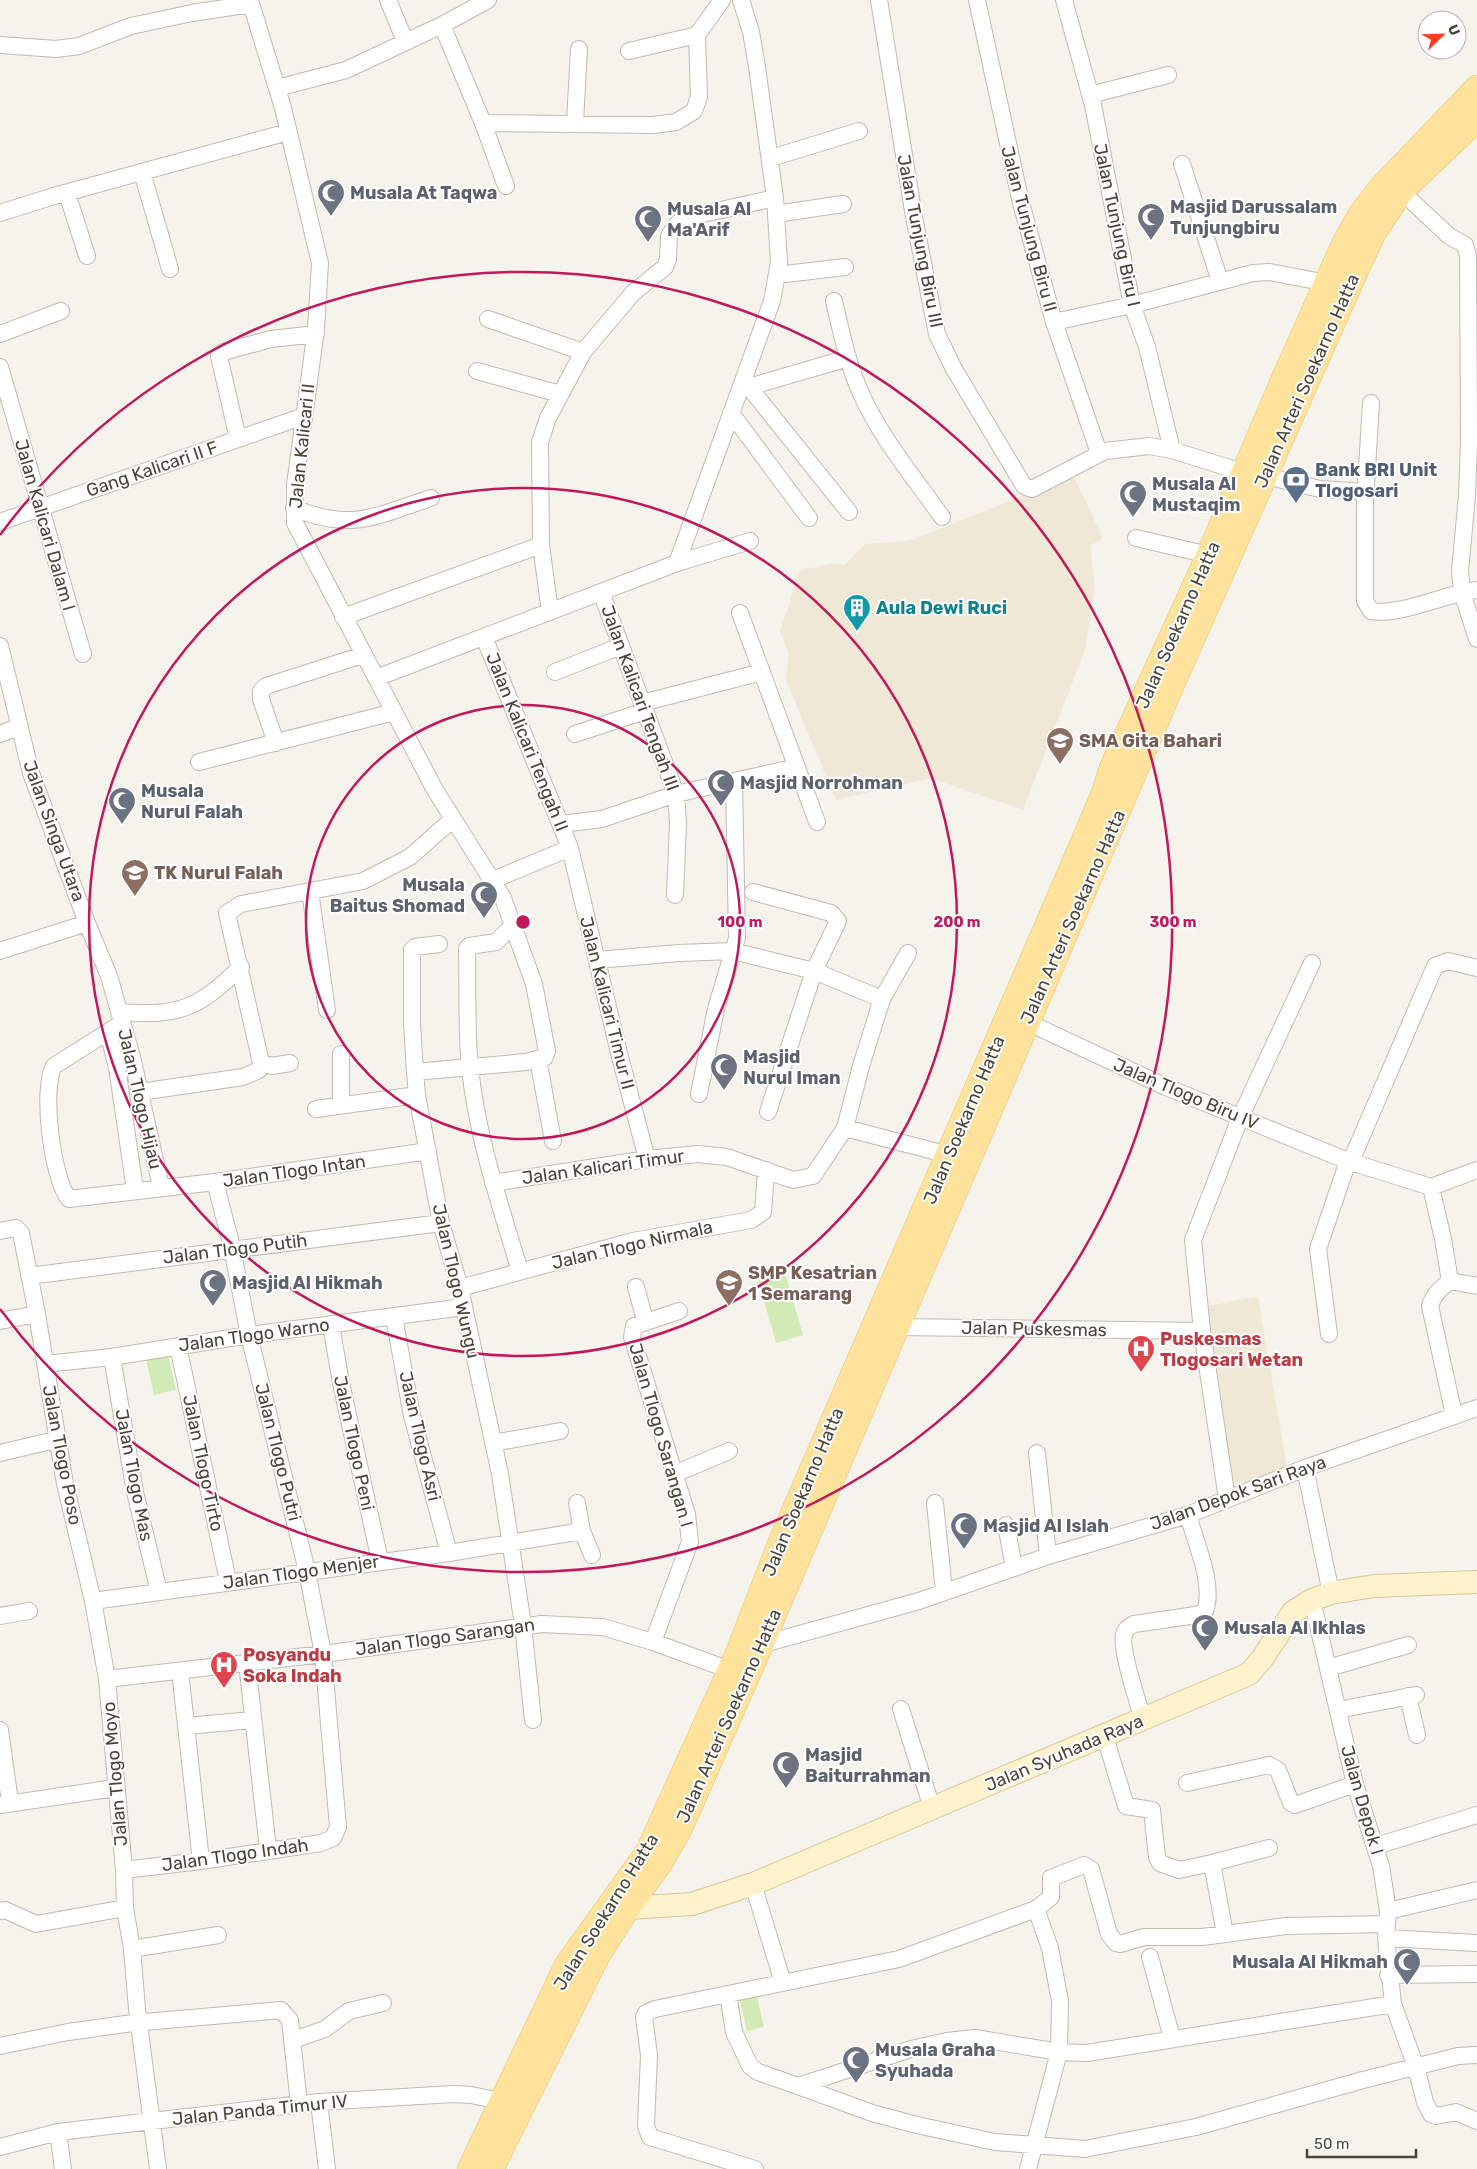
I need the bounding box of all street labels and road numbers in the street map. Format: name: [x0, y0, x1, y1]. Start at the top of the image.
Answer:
street label: Jalan Tunjung Biru I: [1089, 142, 1145, 308]
street label: Jalan Tunjung Biru II: [996, 144, 1062, 314]
street label: Jalan Tunjung Biru III: [892, 153, 948, 329]
street label: Jalan Arteri Soekarno Hatta: [1250, 271, 1364, 491]
street label: Jalan Kalicari II: [284, 382, 320, 510]
street label: Gang Kalicari II F: [83, 436, 221, 502]
street label: Jalan Kalicari Dalam I: [10, 437, 80, 613]
street label: Jalan Soekarno Hatta: [1131, 538, 1225, 712]
street label: Jalan Kalicari Tengah III: [596, 602, 684, 794]
street label: Jalan Kalicari Tengah II: [481, 649, 573, 835]
street label: Jalan Singa Utara: [18, 757, 90, 905]
street label: Jalan Arteri Soekarno Hatta: [1016, 807, 1130, 1027]
street label: Jalan Kalicari Timur II: [575, 914, 639, 1092]
street label: Jalan Tlogo Hijau: [113, 1027, 167, 1171]
street label: Jalan Soekarno Hatta: [919, 1033, 1009, 1207]
street label: Jalan Tlogo Biru IV: [1110, 1053, 1262, 1135]
street label: Jalan Kalicari Timur: [520, 1145, 686, 1189]
street label: Jalan Tlogo Intan: [221, 1150, 367, 1192]
street label: Jalan Tlogo Wungu: [428, 1202, 484, 1360]
street label: Jalan Tlogo Nirmala: [549, 1216, 715, 1274]
street label: Jalan Tlogo Putih: [161, 1229, 309, 1269]
street label: Jalan Tlogo Warno: [177, 1313, 331, 1357]
street label: Jalan Puskesmas: [961, 1317, 1107, 1341]
street label: Jalan Tlogo Sarangan I: [624, 1341, 698, 1529]
street label: Jalan Tlogo Asri: [394, 1369, 446, 1503]
street label: Jalan Tlogo Peni: [329, 1373, 379, 1513]
street label: Jalan Tlogo Putri: [250, 1381, 306, 1523]
street label: Jalan Tlogo Poso: [38, 1383, 86, 1527]
street label: Jalan Tlogo Tirto: [178, 1393, 228, 1533]
street label: Jalan Soekarno Hatta: [758, 1405, 848, 1579]
street label: Jalan Tlogo Mas: [110, 1407, 158, 1543]
street label: Jalan Depok Sari Raya: [1147, 1451, 1329, 1535]
street label: Jalan Tlogo Menjer: [221, 1550, 381, 1594]
street label: Jalan Arteri Soekarno Hatta: [672, 1606, 786, 1826]
street label: Jalan Tlogo Sarangan: [354, 1614, 536, 1660]
street label: Jalan Tlogo Moyo: [98, 1701, 132, 1847]
street label: Jalan Syuhada Raya: [982, 1710, 1146, 1796]
street label: Jalan Depok I: [1336, 1743, 1388, 1857]
street label: Jalan Soekarno Hatta: [549, 1830, 663, 1994]
street label: Jalan Tlogo Indah: [160, 1834, 310, 1876]
street label: Jalan Panda Timur IV: [171, 2090, 349, 2130]

